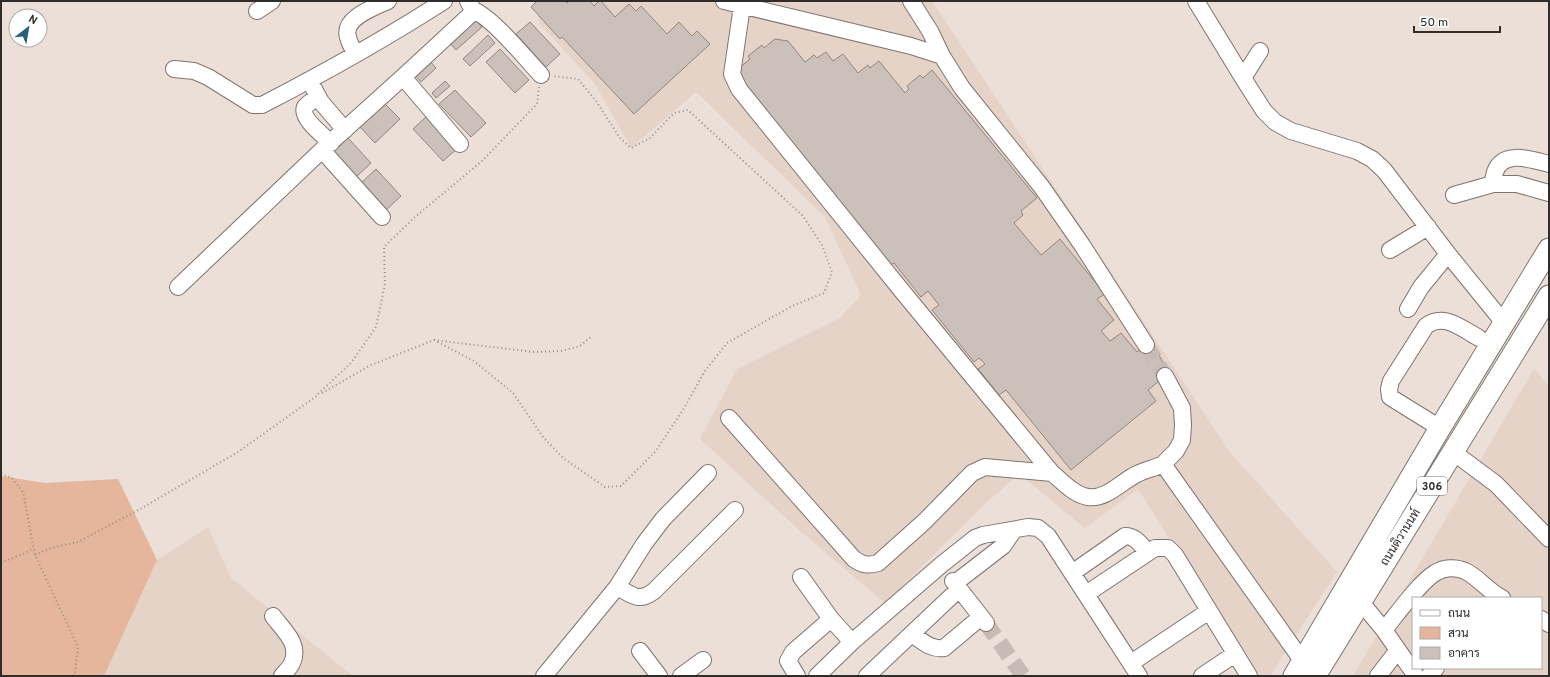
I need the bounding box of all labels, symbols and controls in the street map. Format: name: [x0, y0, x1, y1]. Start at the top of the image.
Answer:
north arrow: [8, 8, 48, 48]
scale bar: [1414, 8, 1500, 34]
text: N: [26, 12, 40, 28]
text: 50 m: [1420, 15, 1448, 31]
road number: 306: [1417, 477, 1447, 495]
street label: ถนนติวานนท์: [1376, 505, 1425, 569]
legend: [1412, 597, 1542, 669]
text: ถนน: [1448, 606, 1471, 622]
text: สวน: [1448, 626, 1469, 642]
text: อาคาร: [1448, 646, 1480, 662]

